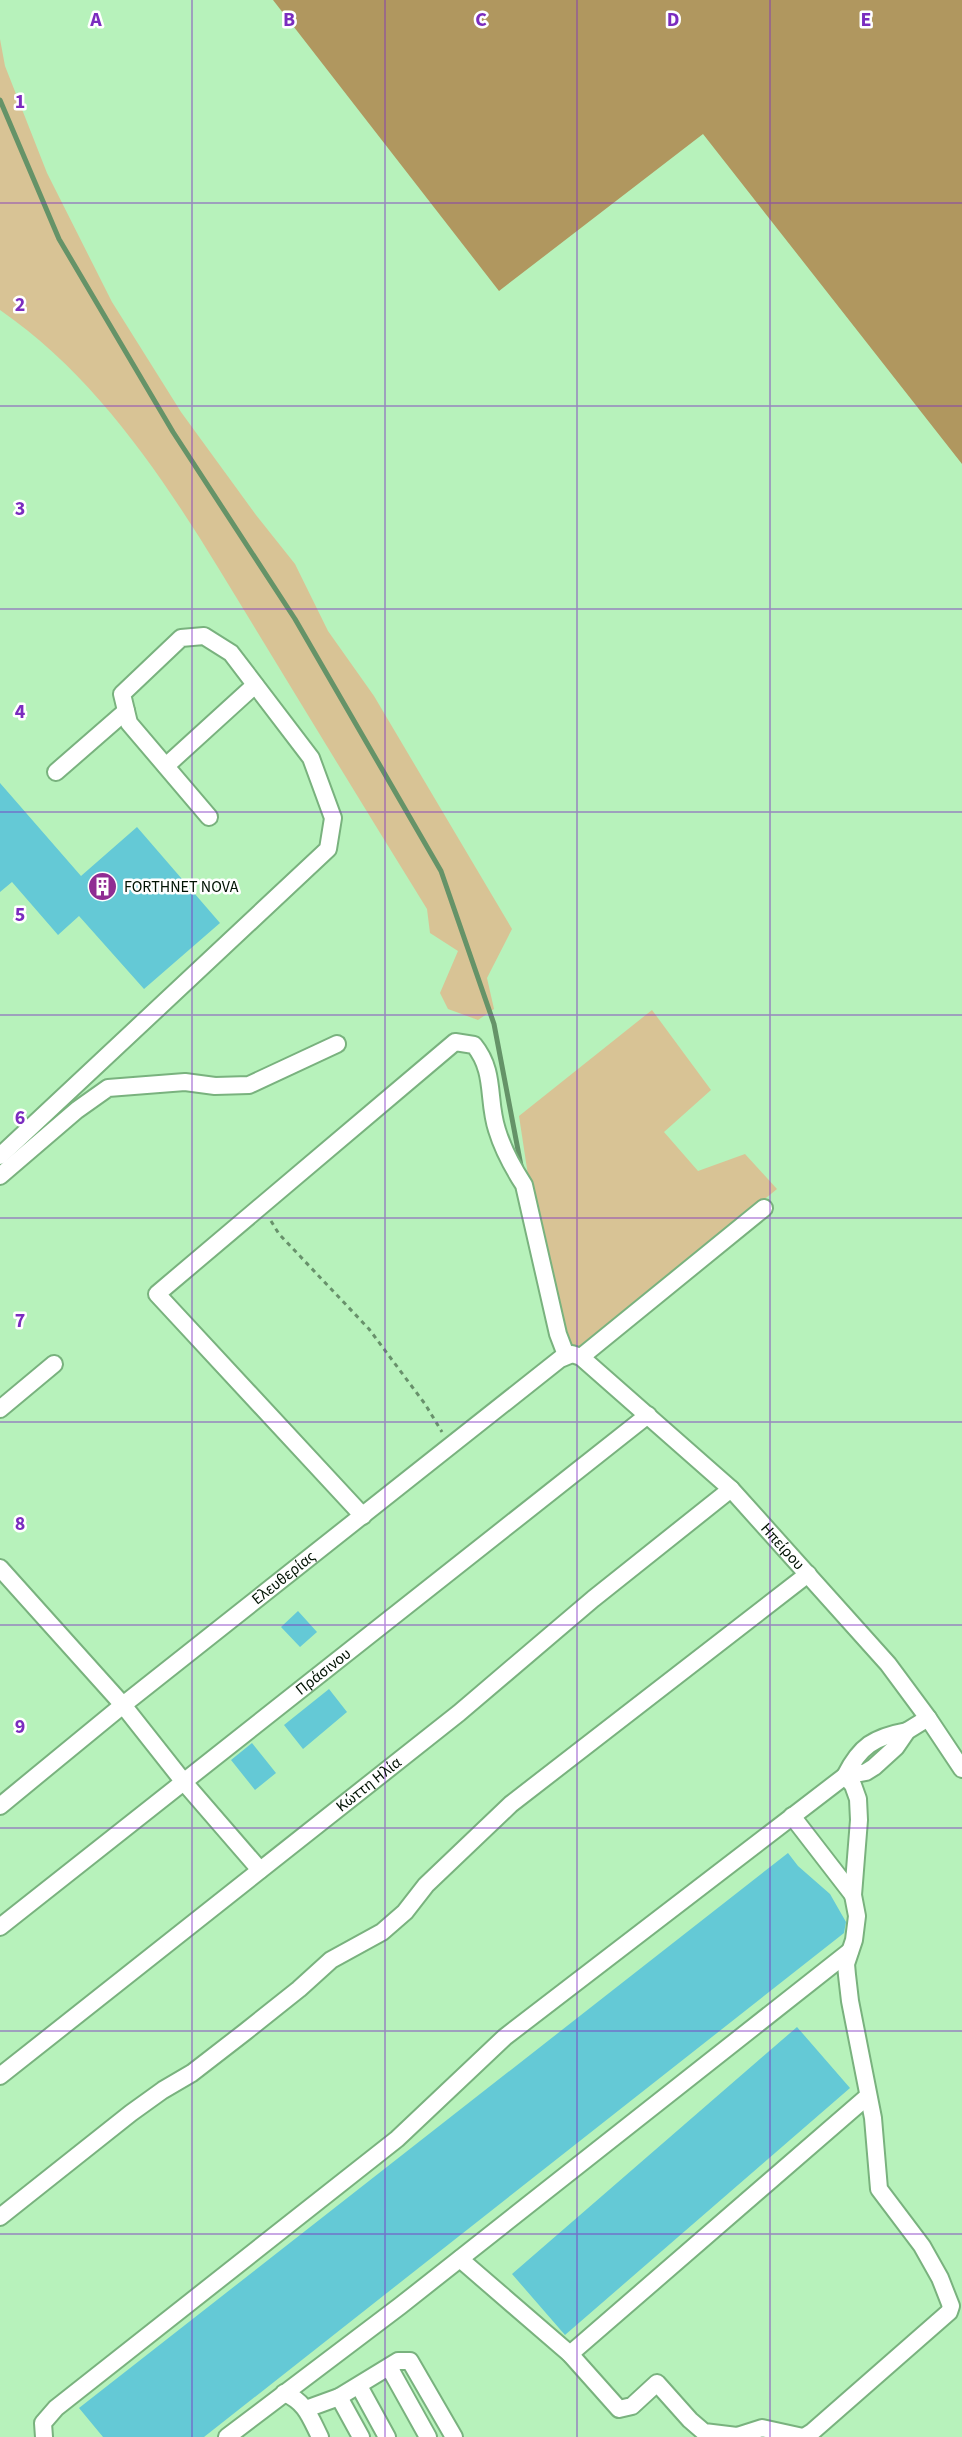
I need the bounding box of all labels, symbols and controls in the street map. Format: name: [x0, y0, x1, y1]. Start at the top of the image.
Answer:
text: A: [89, 6, 102, 34]
text: B: [283, 6, 295, 34]
text: C: [475, 6, 487, 34]
text: D: [667, 6, 679, 34]
text: E: [861, 6, 871, 34]
text: 1: [15, 88, 25, 116]
text: 2: [15, 291, 25, 319]
text: 3: [15, 495, 25, 523]
text: 4: [15, 698, 26, 726]
building icon: FORTHNET NOVA: [87, 871, 119, 903]
place label: FORTHNET NOVA: [124, 876, 239, 898]
text: 5: [15, 901, 25, 929]
text: 6: [15, 1104, 25, 1132]
text: 7: [15, 1307, 25, 1335]
text: 8: [15, 1510, 25, 1538]
street label: Ηπείρου: [755, 1518, 810, 1575]
street label: Ελευθερίας: [247, 1546, 320, 1610]
street label: Πράσινου: [291, 1643, 356, 1700]
text: 9: [15, 1713, 25, 1741]
street label: Κώττη Ηλία: [331, 1752, 406, 1817]

